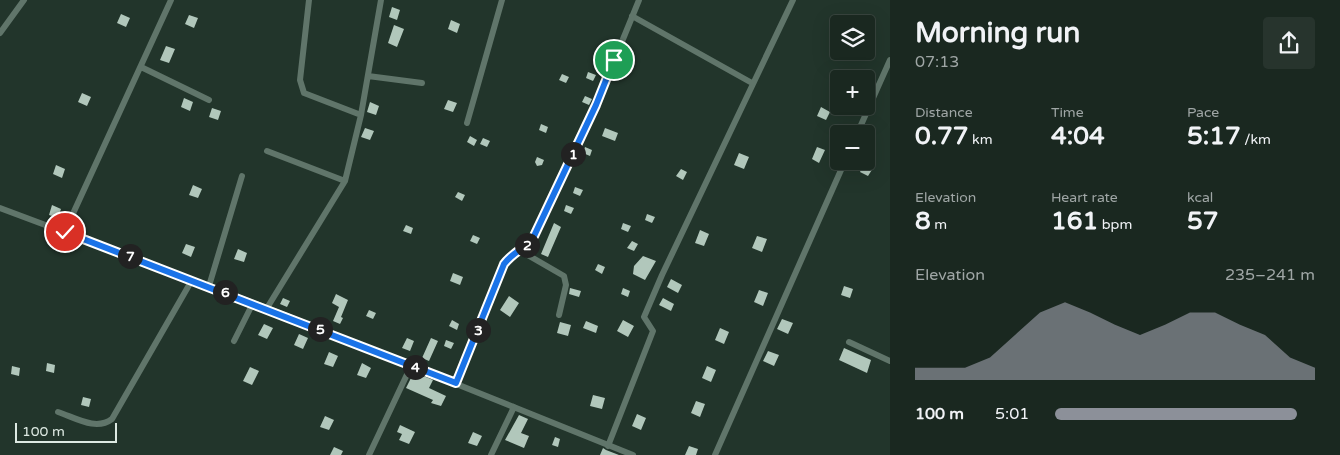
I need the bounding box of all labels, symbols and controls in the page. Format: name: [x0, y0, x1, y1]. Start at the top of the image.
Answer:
map controls: [830, 15, 875, 170]
button: layers: [830, 15, 875, 60]
text: Morning run: [915, 16, 1080, 50]
button: share: [1263, 17, 1315, 69]
pin: [593, 39, 635, 81]
icon: arrive: [600, 46, 628, 74]
text: 07:13: [915, 52, 959, 72]
button: +: [830, 70, 875, 115]
text: Distance: [915, 104, 973, 121]
text: Time: [1051, 104, 1084, 121]
text: Pace: [1187, 104, 1219, 121]
text: 0.77: [915, 121, 968, 151]
text: 4:04: [1051, 121, 1105, 151]
text: 5:17: [1187, 121, 1241, 151]
button: −: [830, 125, 875, 170]
text: km: [968, 131, 992, 148]
text: /km: [1241, 131, 1271, 148]
pin: 1: [560, 142, 586, 166]
text: 1: [569, 146, 578, 163]
text: Elevation: [915, 189, 976, 206]
text: Heart rate: [1051, 189, 1118, 206]
text: kcal: [1187, 189, 1213, 206]
text: 8: [915, 206, 931, 236]
text: 161: [1051, 206, 1098, 236]
text: 57: [1187, 206, 1218, 236]
pin: [44, 211, 86, 253]
text: m: [931, 216, 947, 233]
text: bpm: [1098, 216, 1132, 233]
icon: check: [51, 218, 79, 246]
pin: 2: [514, 232, 540, 258]
text: 2: [523, 237, 532, 254]
pin: 7: [118, 244, 142, 268]
text: 7: [126, 248, 135, 265]
text: Elevation: [915, 265, 985, 285]
text: 235–241 m: [1225, 265, 1315, 285]
pin: 6: [212, 280, 238, 304]
text: 6: [221, 284, 230, 301]
pin: 5: [308, 316, 332, 342]
pin: 3: [466, 318, 490, 342]
text: 5: [316, 321, 325, 338]
text: 3: [474, 322, 483, 339]
pin: 4: [402, 354, 428, 380]
text: 4: [411, 359, 420, 376]
text: 100 m: [915, 404, 964, 424]
text: 5:01: [995, 404, 1029, 424]
scale bar: [15, 420, 118, 443]
text: 100 m: [22, 423, 65, 440]

